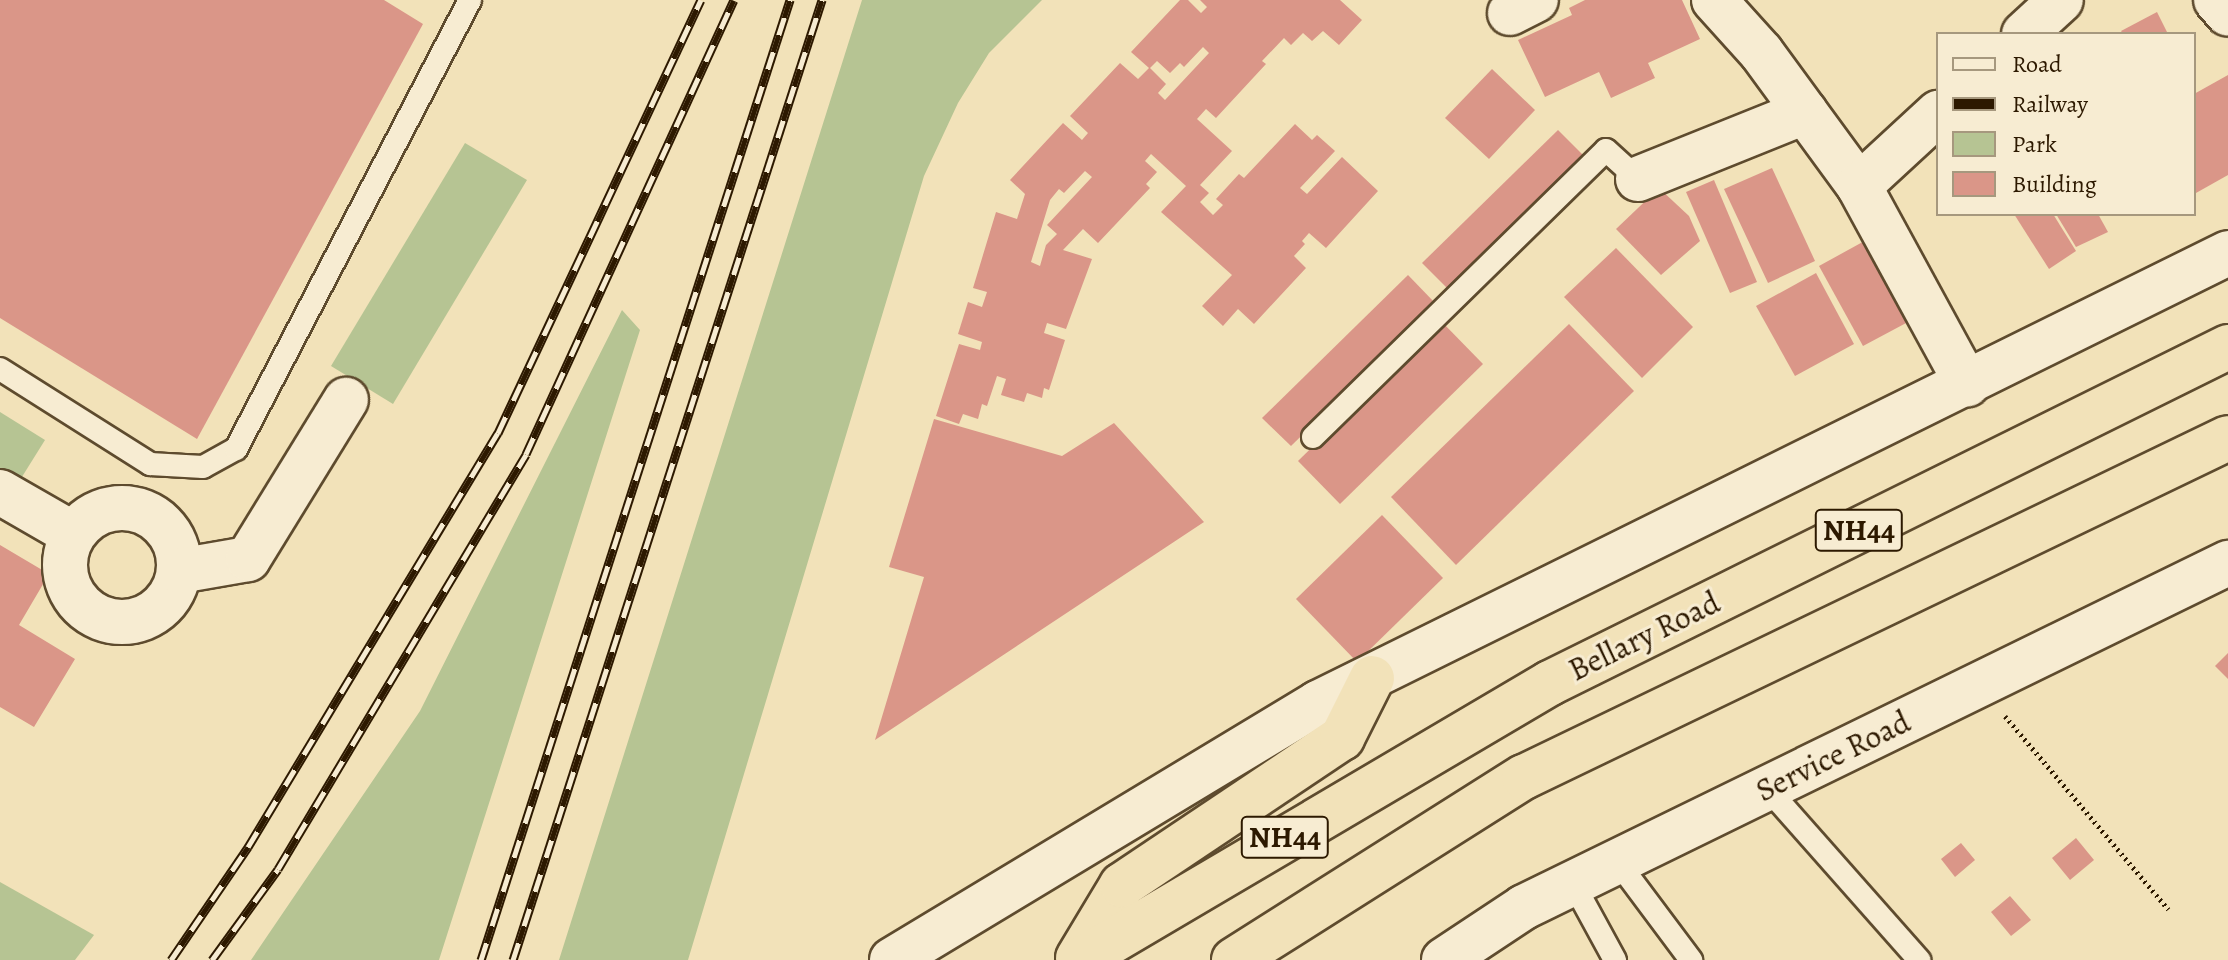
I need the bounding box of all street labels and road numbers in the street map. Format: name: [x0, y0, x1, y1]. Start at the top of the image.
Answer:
road number: NH44: [1813, 504, 1905, 556]
street label: Bellary Road: [1562, 583, 1726, 689]
street label: Service Road: [1750, 702, 1916, 810]
road number: NH44: [1239, 811, 1331, 863]

